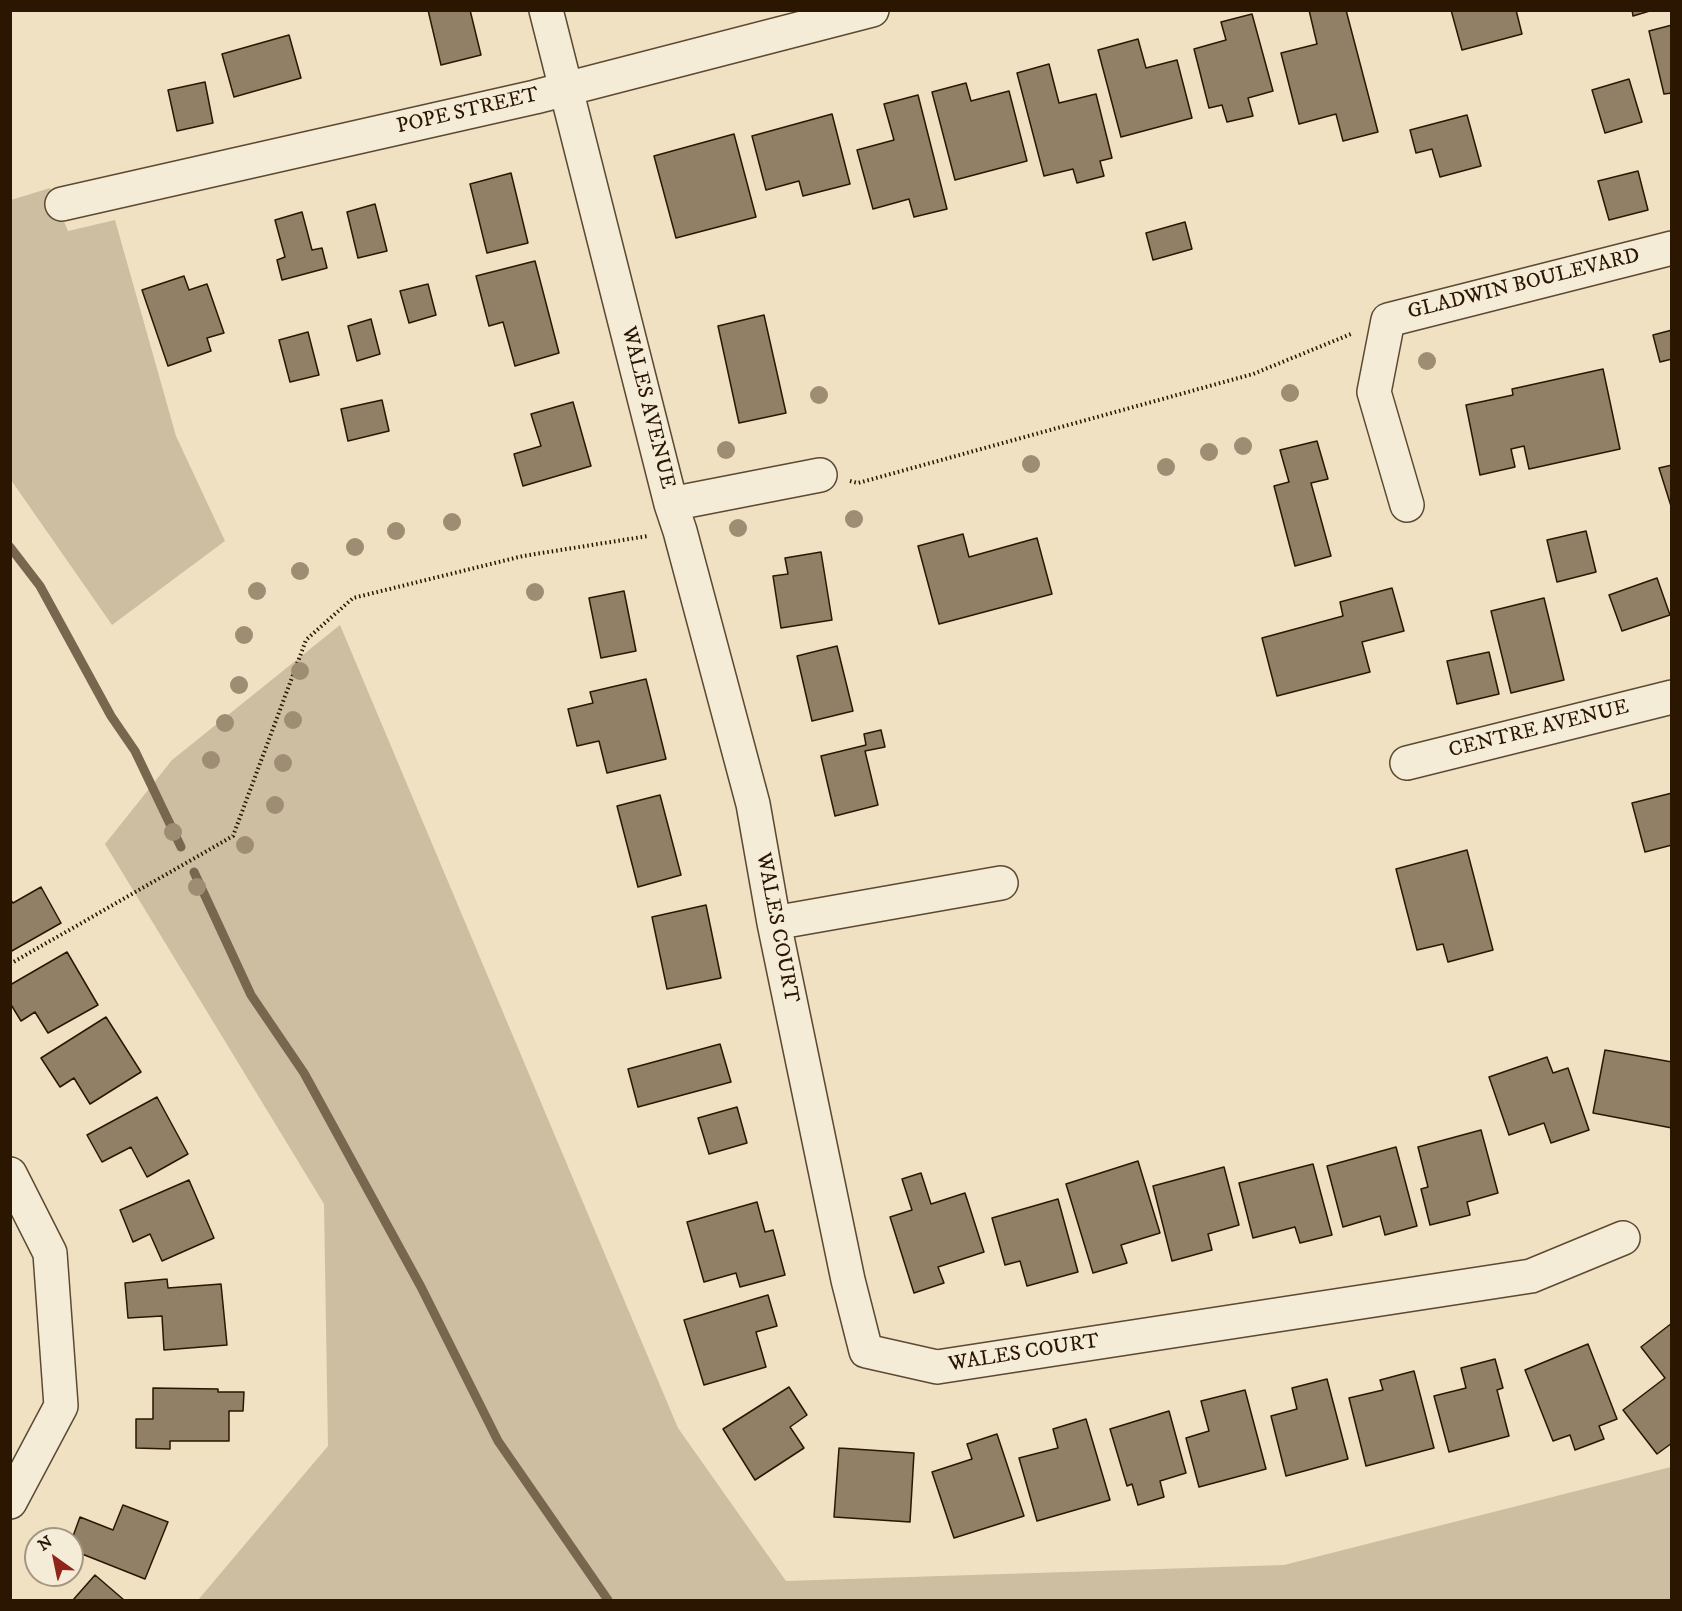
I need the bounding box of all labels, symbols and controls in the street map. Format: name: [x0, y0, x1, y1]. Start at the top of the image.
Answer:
street label: POPE STREET: [395, 83, 541, 141]
street label: GLADWIN BOULEVARD: [1405, 244, 1643, 326]
street label: WALES AVENUE: [615, 324, 679, 492]
street label: CENTRE AVENUE: [1446, 695, 1632, 765]
street label: WALES COURT: [749, 851, 803, 1005]
street label: WALES COURT: [947, 1330, 1101, 1378]
north arrow: [24, 1527, 84, 1587]
text: N: [34, 1532, 56, 1556]

